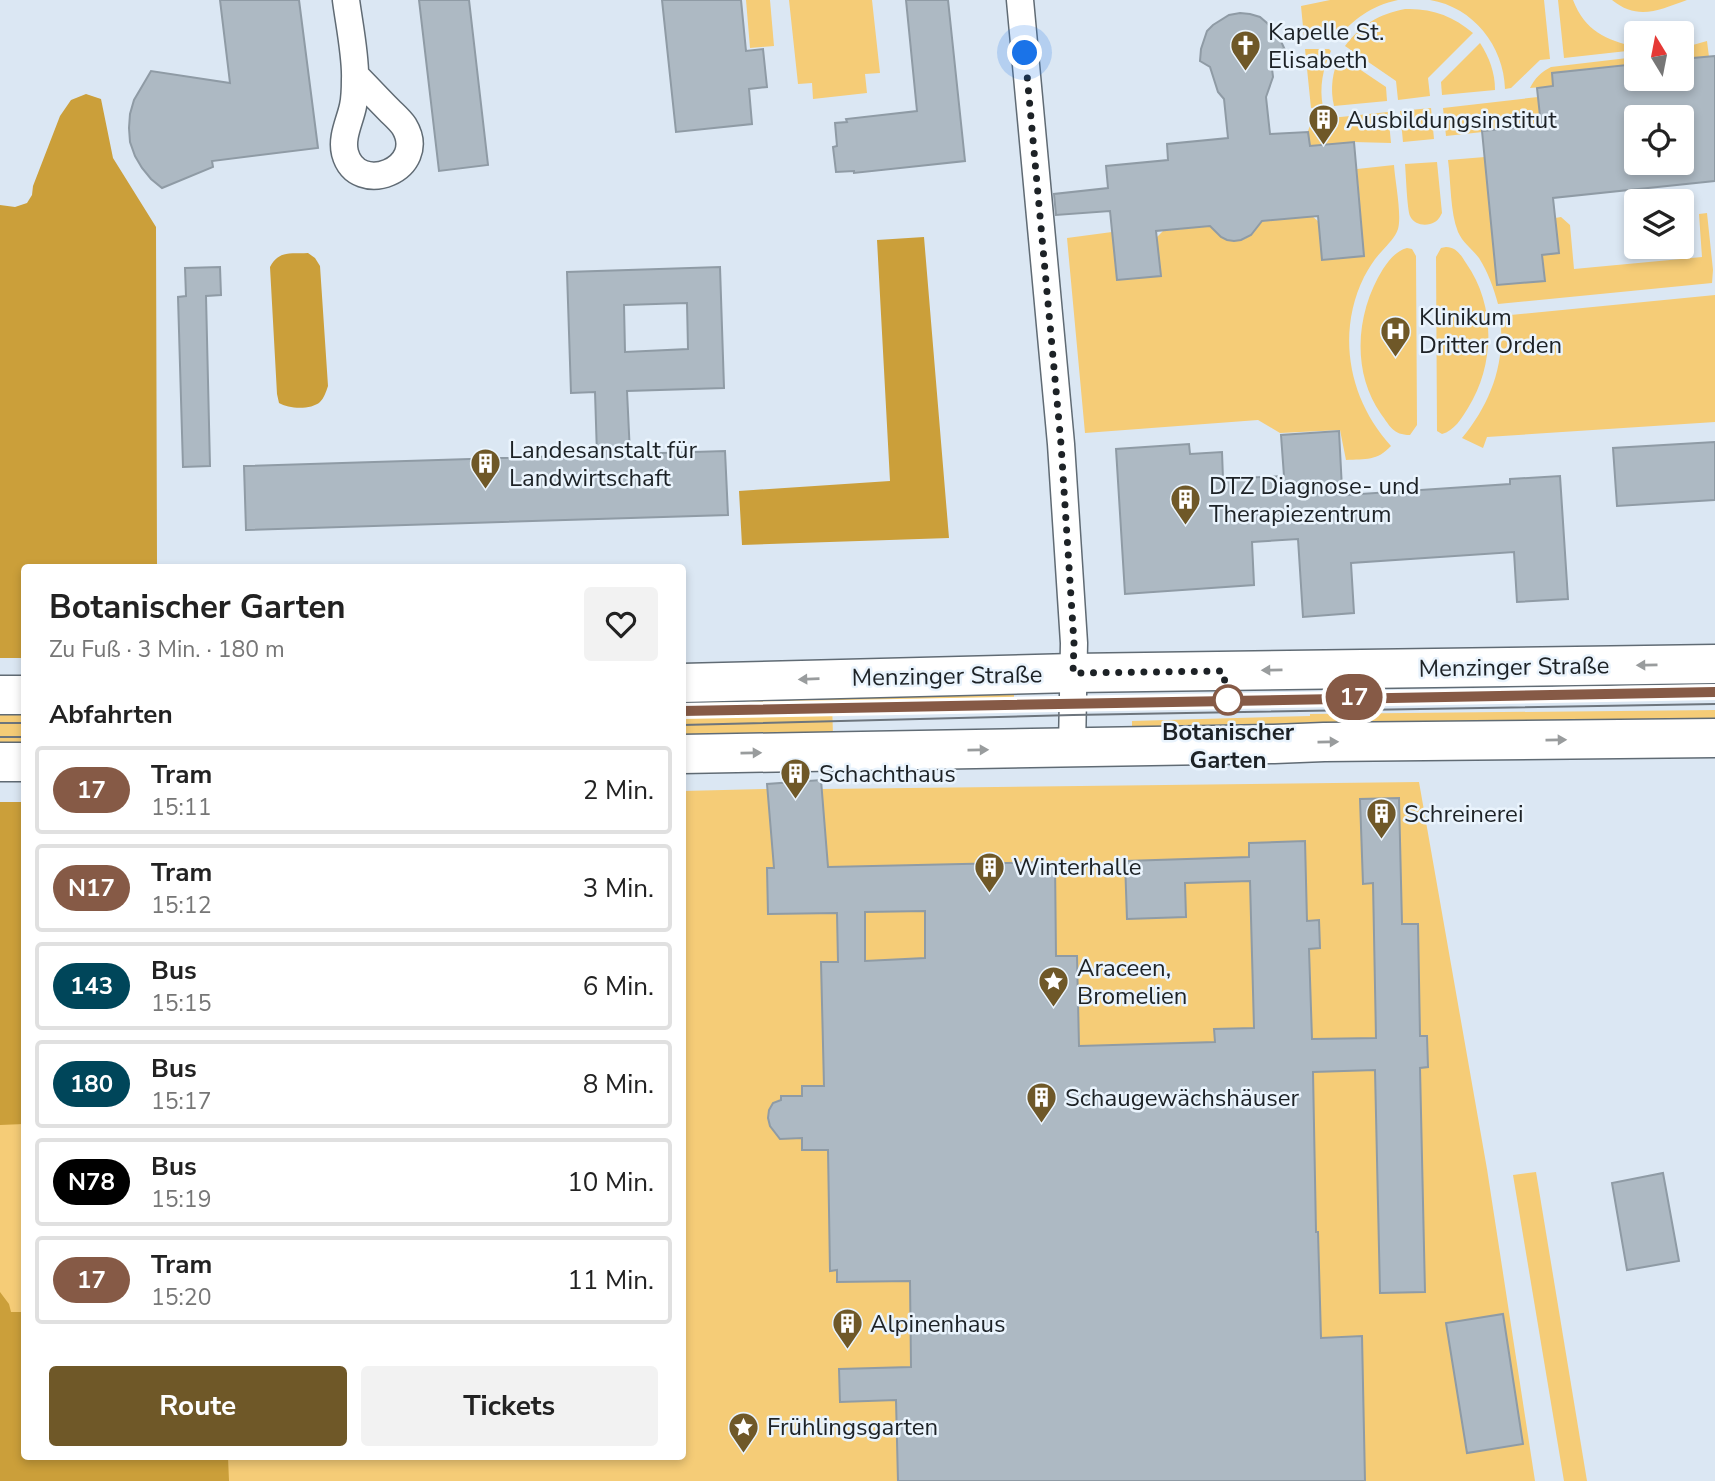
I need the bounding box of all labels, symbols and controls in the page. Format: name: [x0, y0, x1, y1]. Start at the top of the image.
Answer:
place label: Kapelle St. Elisabeth: [1268, 16, 1384, 76]
north arrow: [1624, 21, 1694, 91]
map controls: [1624, 21, 1694, 259]
church icon: Kapelle St. Elisabeth: [1228, 29, 1262, 73]
your location: [1007, 35, 1042, 70]
building icon: Ausbildungsinstitut: [1306, 103, 1340, 147]
place label: Ausbildungsinstitut: [1346, 104, 1557, 136]
button: locate: [1624, 105, 1694, 175]
button: layers: [1624, 189, 1694, 259]
place label: Klinikum Dritter Orden: [1419, 301, 1562, 361]
hospital icon: Klinikum Dritter Orden: [1379, 314, 1413, 358]
place label: Landesanstalt für Landwirtschaft: [509, 434, 698, 494]
building icon: Landesanstalt für Landwirtschaft: [469, 447, 503, 491]
place label: DTZ Diagnose- und Therapiezentrum: [1209, 470, 1420, 530]
building icon: DTZ Diagnose- und Therapiezentrum: [1169, 483, 1203, 527]
text: Botanischer Garten: [49, 585, 346, 630]
button: heart: [584, 587, 658, 661]
text: Zu Fuß · 3 Min. · 180 m: [49, 634, 285, 665]
street label: Menzinger Straße: [1418, 649, 1610, 685]
street label: Menzinger Straße: [851, 658, 1043, 694]
one-way arrow: [1636, 659, 1658, 671]
one-way arrow: [1261, 665, 1283, 676]
one-way arrow: [798, 674, 820, 685]
line badge: 17: [1322, 674, 1386, 720]
text: 17: [1340, 681, 1368, 713]
marker: Botanischer Garten: [1213, 685, 1243, 715]
text: Abfahrten: [49, 697, 173, 732]
place label: Botanischer Garten: [1162, 716, 1295, 776]
one-way arrow: [1545, 734, 1567, 745]
one-way arrow: [1317, 736, 1339, 748]
one-way arrow: [967, 744, 989, 756]
one-way arrow: [740, 748, 762, 759]
text: Tram: [151, 757, 212, 792]
building icon: Schachthaus: [779, 757, 813, 801]
place label: Schachthaus: [819, 758, 956, 790]
text: 2 Min.: [583, 773, 654, 808]
text: 17: [77, 774, 106, 806]
text: 15:11: [151, 792, 211, 823]
building icon: Schreinerei: [1364, 797, 1398, 841]
place label: Schreinerei: [1404, 798, 1523, 830]
building icon: Winterhalle: [973, 850, 1007, 894]
place label: Winterhalle: [1013, 851, 1141, 883]
text: Tram: [151, 855, 212, 890]
text: 3 Min.: [583, 871, 654, 906]
text: N17: [68, 872, 115, 904]
text: 15:12: [151, 890, 211, 921]
place label: Araceen, Bromelien: [1077, 952, 1187, 1012]
text: Bus: [151, 953, 197, 988]
place icon: Araceen, Bromelien: [1037, 965, 1071, 1009]
text: 6 Min.: [583, 969, 654, 1004]
text: 143: [70, 970, 113, 1002]
text: 15:15: [151, 988, 211, 1019]
text: Bus: [151, 1051, 197, 1086]
text: 8 Min.: [583, 1067, 654, 1102]
text: 180: [70, 1068, 113, 1100]
building icon: Schaugewächshäuser: [1025, 1081, 1059, 1125]
place label: Schaugewächshäuser: [1065, 1082, 1299, 1114]
text: 15:17: [151, 1086, 211, 1117]
text: Bus: [151, 1149, 197, 1184]
text: 10 Min.: [567, 1165, 654, 1200]
text: N78: [68, 1166, 115, 1198]
text: 15:19: [151, 1184, 211, 1215]
text: Tram: [151, 1247, 212, 1282]
text: 11 Min.: [567, 1263, 654, 1298]
text: 17: [77, 1264, 106, 1296]
text: 15:20: [151, 1282, 211, 1313]
building icon: Alpinenhaus: [830, 1307, 864, 1351]
place label: Alpinenhaus: [870, 1308, 1006, 1340]
button: Route: [49, 1366, 347, 1446]
button: Tickets: [361, 1366, 658, 1446]
place icon: Frühlingsgarten: [727, 1410, 761, 1454]
place label: Frühlingsgarten: [767, 1411, 938, 1443]

